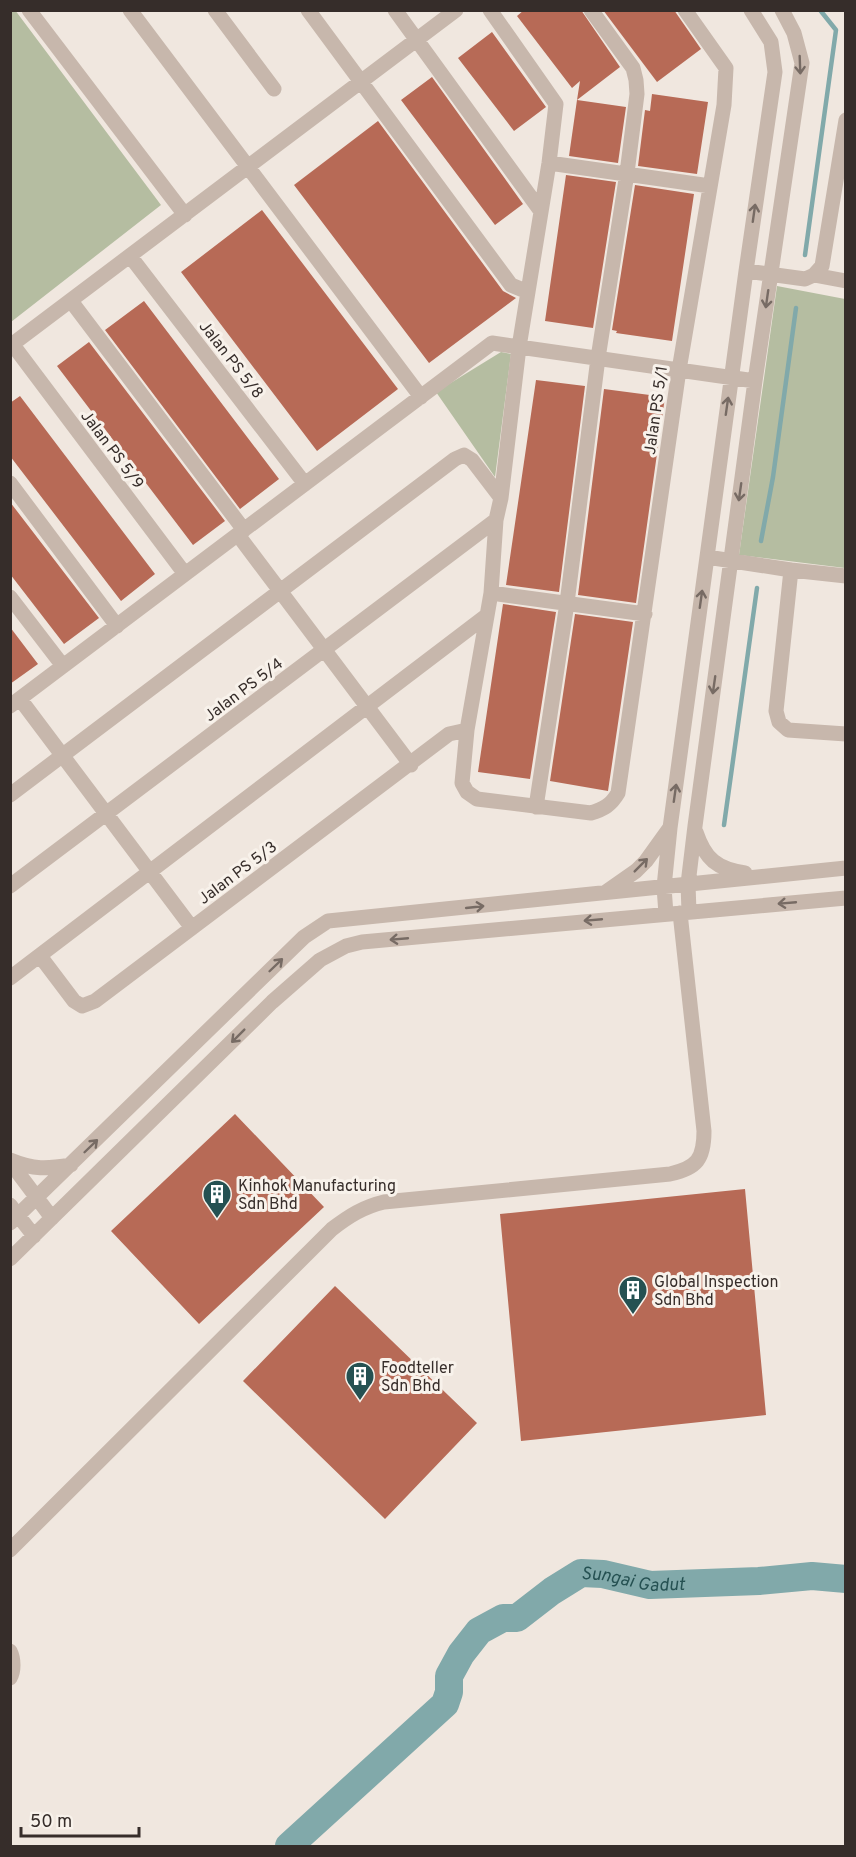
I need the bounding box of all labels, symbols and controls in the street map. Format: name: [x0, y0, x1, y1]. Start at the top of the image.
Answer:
one-way arrow: [795, 55, 806, 74]
one-way arrow: [748, 204, 759, 224]
one-way arrow: [761, 289, 772, 308]
street label: Jalan PS 5/8: [194, 317, 267, 403]
street label: Jalan PS 5/1: [641, 365, 673, 456]
one-way arrow: [721, 397, 732, 417]
street label: Jalan PS 5/9: [75, 407, 147, 493]
one-way arrow: [734, 482, 745, 502]
one-way arrow: [695, 590, 706, 610]
street label: Jalan PS 5/4: [201, 654, 288, 727]
one-way arrow: [708, 675, 719, 695]
one-way arrow: [669, 783, 680, 803]
street label: Jalan PS 5/3: [195, 838, 281, 910]
one-way arrow: [634, 858, 649, 872]
one-way arrow: [778, 898, 798, 909]
one-way arrow: [464, 901, 484, 912]
one-way arrow: [584, 915, 603, 926]
one-way arrow: [389, 934, 409, 945]
one-way arrow: [268, 958, 283, 973]
one-way arrow: [230, 1028, 245, 1043]
one-way arrow: [84, 1138, 99, 1153]
place label: Kinhok Manufacturing Sdn Bhd: [238, 1177, 396, 1215]
building icon: Kinhok Manufacturing Sdn Bhd: [201, 1178, 233, 1220]
place label: Global Inspection Sdn Bhd: [654, 1273, 778, 1311]
building icon: Global Inspection Sdn Bhd: [617, 1274, 649, 1316]
place label: Foodteller Sdn Bhd: [381, 1359, 454, 1397]
building icon: Foodteller Sdn Bhd: [344, 1360, 376, 1402]
water label: Sungai Gadut: [580, 1563, 687, 1598]
scale bar: [21, 1800, 140, 1838]
text: 50 m: [30, 1811, 72, 1834]

